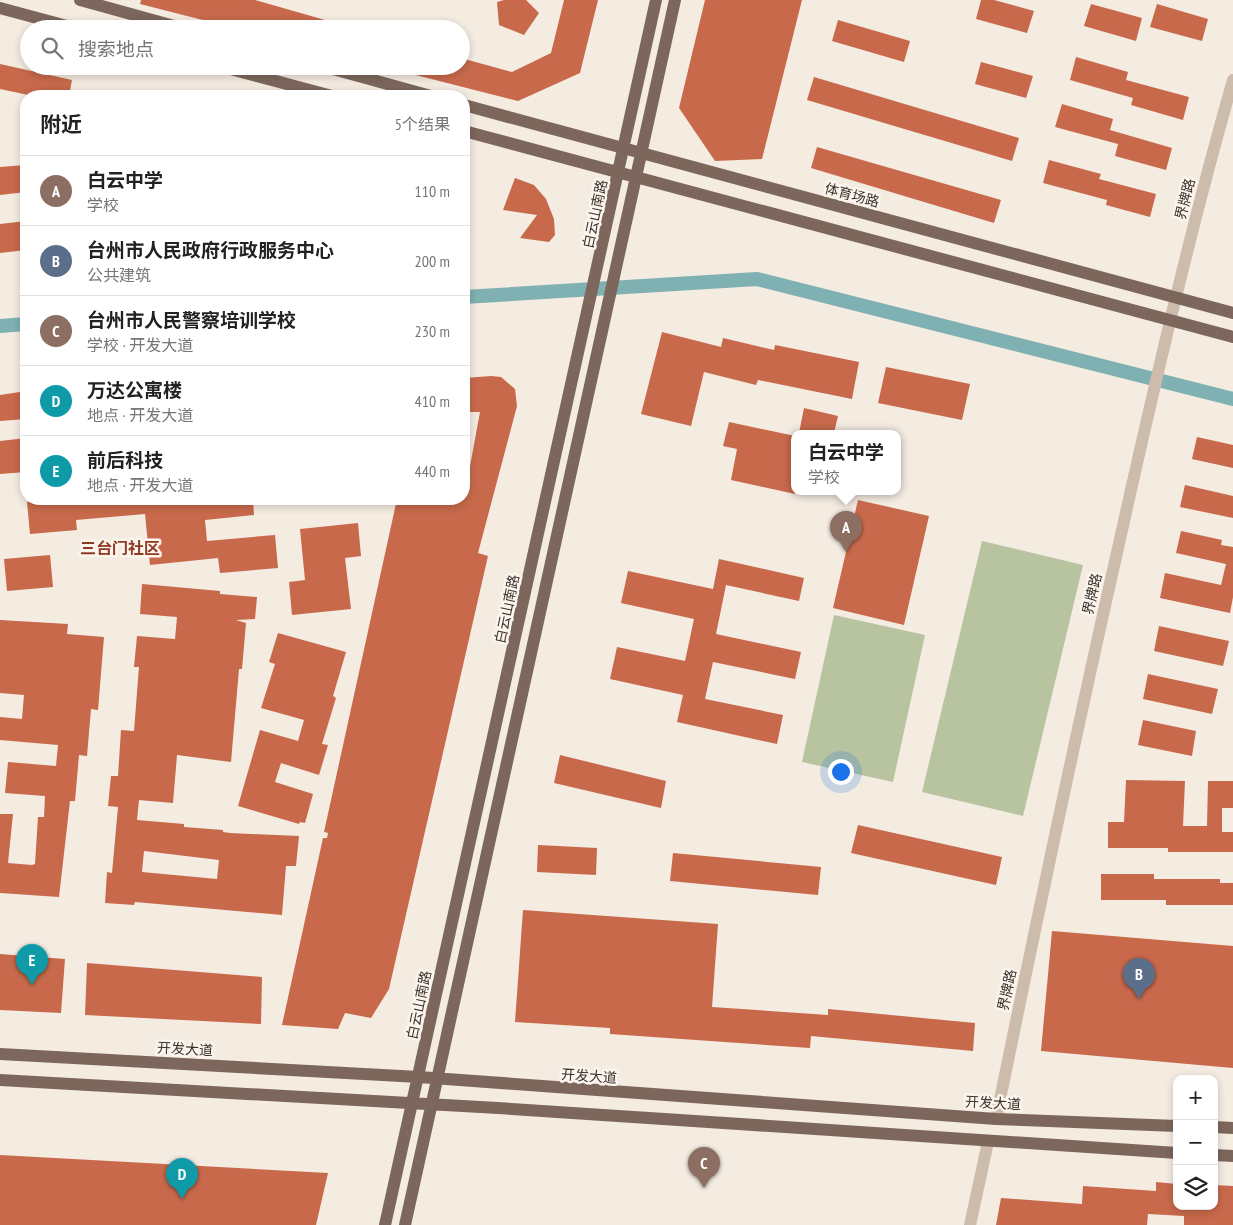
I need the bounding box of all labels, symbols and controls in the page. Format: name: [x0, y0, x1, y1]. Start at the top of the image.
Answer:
search box: [20, 20, 470, 75]
icon: search: [38, 34, 66, 62]
text: 搜索地点: [78, 37, 154, 61]
text: 附近: [40, 111, 82, 138]
text: 5个结果: [395, 114, 450, 134]
text: 白云中学: [87, 168, 163, 192]
street label: 界牌路: [1171, 176, 1199, 222]
street label: 白云山南路: [579, 178, 611, 250]
street label: 体育场路: [823, 179, 881, 211]
text: A: [52, 181, 60, 201]
text: 110 m: [415, 181, 450, 201]
text: 学校: [87, 195, 119, 215]
text: 台州市人民政府行政服务中心: [87, 238, 334, 262]
text: B: [52, 251, 60, 271]
text: 200 m: [415, 251, 450, 271]
text: 公共建筑: [87, 265, 151, 285]
text: 台州市人民警察培训学校: [87, 308, 296, 332]
text: C: [52, 321, 60, 341]
text: 230 m: [415, 321, 450, 341]
text: 学校 · 开发大道: [87, 335, 193, 355]
text: 万达公寓楼: [87, 378, 182, 402]
text: D: [52, 391, 60, 411]
text: 410 m: [415, 391, 450, 411]
text: 地点 · 开发大道: [87, 405, 193, 425]
popup: [791, 430, 901, 495]
text: 白云中学: [808, 440, 884, 464]
text: 前后科技: [87, 448, 163, 472]
text: E: [53, 461, 59, 481]
text: 440 m: [415, 461, 450, 481]
text: 学校: [808, 467, 840, 487]
text: 地点 · 开发大道: [87, 475, 193, 495]
pin: A: [830, 511, 862, 552]
district label: 三台门社区: [80, 538, 160, 558]
street label: 界牌路: [1079, 572, 1105, 616]
street label: 白云山南路: [491, 573, 523, 645]
your location: [828, 759, 854, 785]
pin: E: [16, 944, 48, 985]
pin: B: [1123, 958, 1155, 999]
street label: 界牌路: [994, 968, 1020, 1012]
street label: 白云山南路: [403, 969, 435, 1041]
street label: 开发大道: [157, 1039, 213, 1059]
street label: 开发大道: [560, 1065, 618, 1087]
map controls: [1173, 1075, 1218, 1210]
button: +: [1173, 1075, 1218, 1120]
street label: 开发大道: [965, 1093, 1021, 1113]
button: −: [1173, 1120, 1218, 1165]
pin: C: [688, 1147, 720, 1188]
pin: D: [166, 1158, 198, 1199]
button: layers: [1173, 1165, 1218, 1210]

